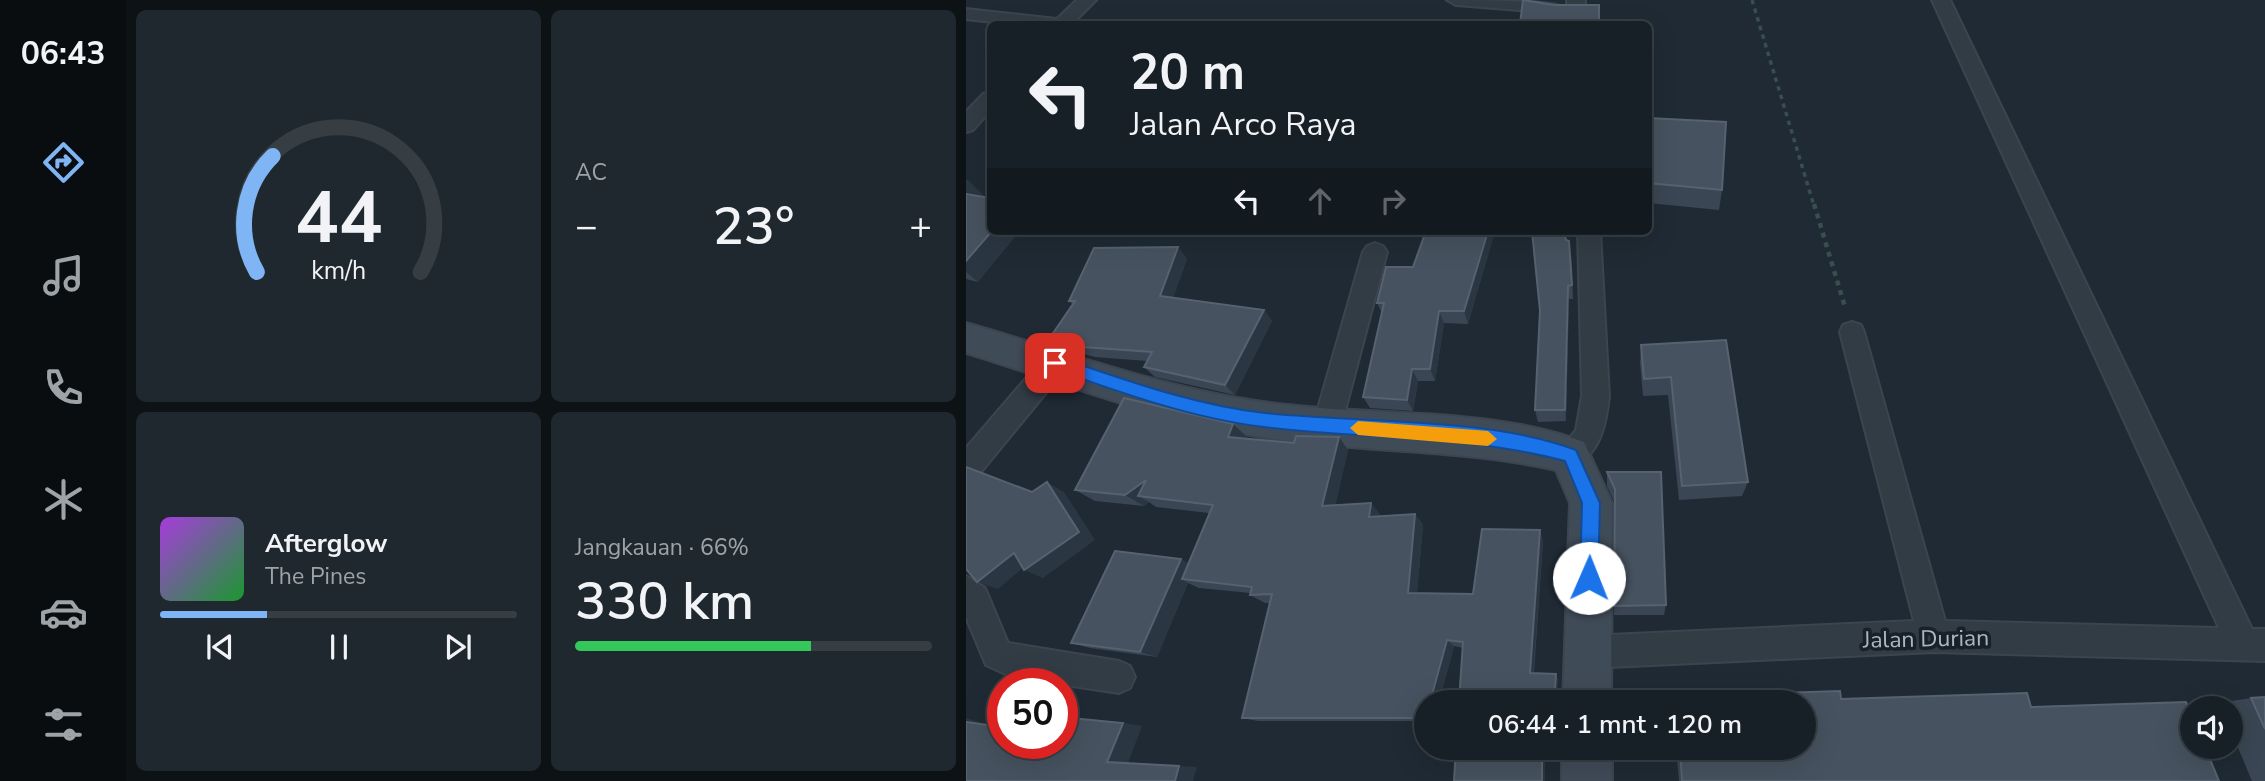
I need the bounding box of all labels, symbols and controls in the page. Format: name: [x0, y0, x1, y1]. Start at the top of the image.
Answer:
text: 06:43: [21, 32, 105, 75]
text: 20 m: [1130, 39, 1245, 106]
icon: left: [1015, 49, 1106, 140]
text: Jalan Arco Raya: [1130, 103, 1357, 146]
icon: directions: [39, 138, 88, 187]
text: AC: [575, 157, 607, 188]
text: 44: [295, 168, 382, 268]
icon: left: [1228, 182, 1266, 220]
icon: ahead: [1301, 182, 1339, 220]
icon: right: [1374, 182, 1412, 220]
text: 23°: [713, 191, 794, 262]
text: −: [575, 201, 598, 252]
text: +: [909, 201, 932, 252]
icon: music: [39, 251, 88, 300]
text: km/h: [311, 254, 366, 288]
pin: [1025, 333, 1085, 393]
icon: arrive: [1036, 344, 1074, 382]
icon: phone: [39, 363, 88, 412]
icon: climate: [39, 475, 88, 524]
text: Afterglow: [265, 526, 388, 561]
text: Jangkauan · 66%: [575, 532, 749, 563]
position arrow: [1552, 541, 1626, 615]
text: The Pines: [265, 561, 366, 592]
text: 330 km: [575, 566, 754, 637]
icon: car: [39, 588, 88, 637]
street label: Jalan Durian: [1862, 622, 1989, 656]
icon: previous: [201, 628, 239, 666]
icon: pause: [320, 628, 358, 666]
icon: next: [439, 628, 477, 666]
speed limit sign: 50: [987, 668, 1078, 759]
map controls: [2180, 696, 2243, 759]
button: sound: [2180, 696, 2243, 759]
icon: filters: [39, 700, 88, 749]
text: 06:44 · 1 mnt · 120 m: [1488, 707, 1742, 742]

